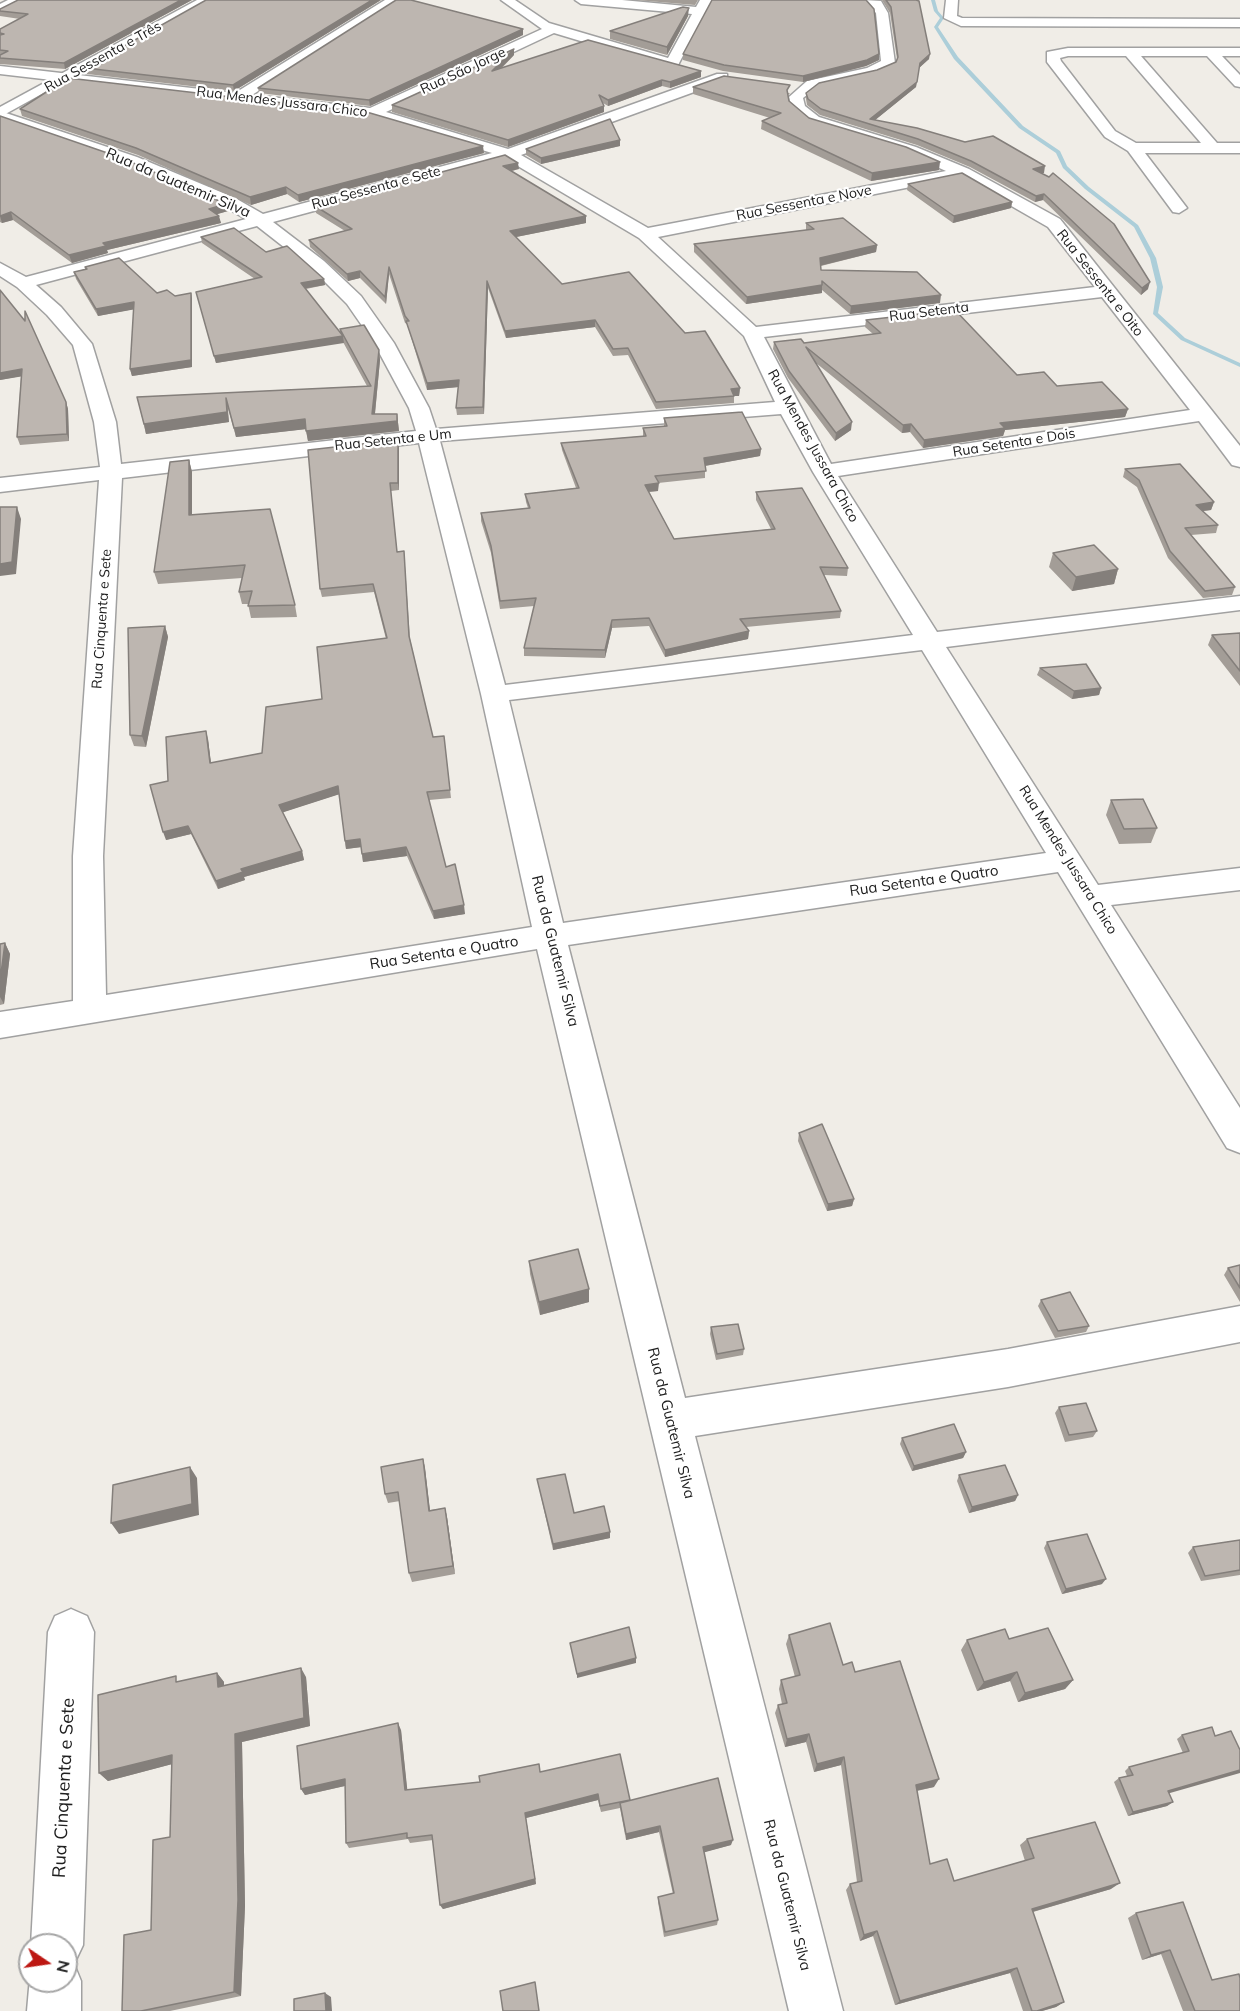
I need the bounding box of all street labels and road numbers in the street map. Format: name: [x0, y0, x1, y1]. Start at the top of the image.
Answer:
street label: Rua Sessenta e Três: [42, 18, 164, 96]
street label: Rua São Jorge: [418, 44, 508, 98]
street label: Rua Mendes Jussara Chico: [196, 83, 368, 121]
street label: Rua da Guatemir Silva: [103, 144, 253, 222]
street label: Rua Sessenta e Sete: [310, 163, 442, 213]
street label: Rua Sessenta e Nove: [735, 182, 873, 224]
street label: Rua Sessenta e Oito: [1053, 226, 1147, 340]
street label: Rua Setenta: [888, 299, 970, 325]
street label: Rua Mendes Jussara Chico: [764, 367, 862, 525]
street label: Rua Setenta e Dois: [952, 425, 1076, 461]
street label: Rua Setenta e Um: [334, 426, 452, 454]
street label: Rua Cinquenta e Sete: [89, 548, 115, 690]
street label: Rua Mendes Jussara Chico: [1015, 783, 1121, 937]
street label: Rua Setenta e Quatro: [848, 862, 1000, 900]
street label: Rua da Guatemir Silva: [527, 874, 583, 1028]
street label: Rua Setenta e Quatro: [368, 932, 520, 974]
street label: Rua da Guatemir Silva: [643, 1346, 699, 1500]
street label: Rua Cinquenta e Sete: [48, 1697, 80, 1879]
street label: Rua da Guatemir Silva: [759, 1818, 815, 1972]

